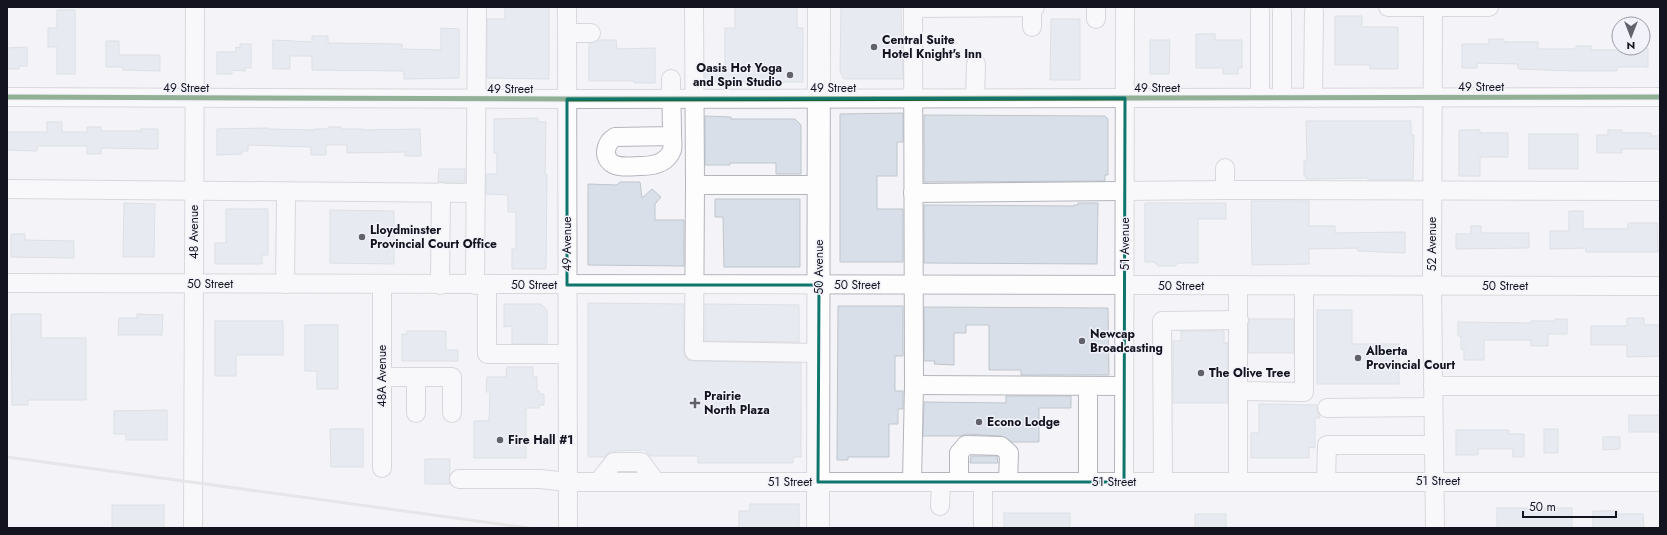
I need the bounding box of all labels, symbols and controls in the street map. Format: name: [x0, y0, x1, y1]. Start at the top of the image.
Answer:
north arrow: [1611, 16, 1651, 56]
place label: Central Suite Hotel Knight's Inn: [882, 31, 982, 63]
text: N: [1627, 38, 1635, 54]
marker: Central Suite Hotel Knight's Inn: [869, 42, 879, 52]
place label: Oasis Hot Yoga and Spin Studio: [693, 59, 782, 91]
marker: Oasis Hot Yoga and Spin Studio: [785, 70, 795, 80]
street label: 49 Street: [1458, 78, 1504, 96]
street label: 49 Street: [163, 79, 209, 97]
street label: 49 Street: [810, 79, 856, 97]
street label: 49 Street: [1134, 79, 1180, 97]
street label: 49 Street: [487, 80, 533, 98]
street label: 48 Avenue: [185, 205, 203, 259]
street label: 49 Avenue: [558, 217, 576, 271]
street label: 51 Avenue: [1116, 217, 1134, 271]
street label: 52 Avenue: [1423, 217, 1441, 271]
place label: Lloydminster Provincial Court Office: [370, 221, 497, 253]
marker: Lloydminster Provincial Court Office: [357, 232, 367, 242]
street label: 50 Avenue: [810, 240, 828, 294]
street label: 50 Street: [187, 275, 233, 293]
street label: 50 Street: [511, 276, 557, 294]
street label: 50 Street: [834, 276, 880, 294]
street label: 50 Street: [1158, 277, 1204, 295]
street label: 50 Street: [1482, 277, 1528, 295]
place label: Newcap Broadcasting: [1090, 325, 1163, 357]
marker: Newcap Broadcasting: [1077, 336, 1087, 346]
place label: Alberta Provincial Court: [1365, 342, 1455, 374]
street label: 48A Avenue: [373, 345, 391, 407]
marker: Alberta Provincial Court: [1353, 353, 1363, 363]
place label: The Olive Tree: [1209, 364, 1290, 382]
marker: The Olive Tree: [1196, 368, 1206, 378]
place label: Prairie North Plaza: [704, 387, 770, 419]
marker: Prairie North Plaza: [689, 397, 701, 409]
place label: Econo Lodge: [987, 413, 1060, 431]
marker: Econo Lodge: [974, 417, 984, 427]
place label: Fire Hall #1: [508, 431, 573, 449]
marker: Fire Hall #1: [495, 435, 505, 445]
street label: 51 Street: [1416, 472, 1460, 490]
street label: 51 Street: [768, 473, 812, 491]
street label: 51 Street: [1092, 473, 1136, 491]
scale bar: [1523, 493, 1616, 519]
text: 50 m: [1529, 498, 1556, 516]

